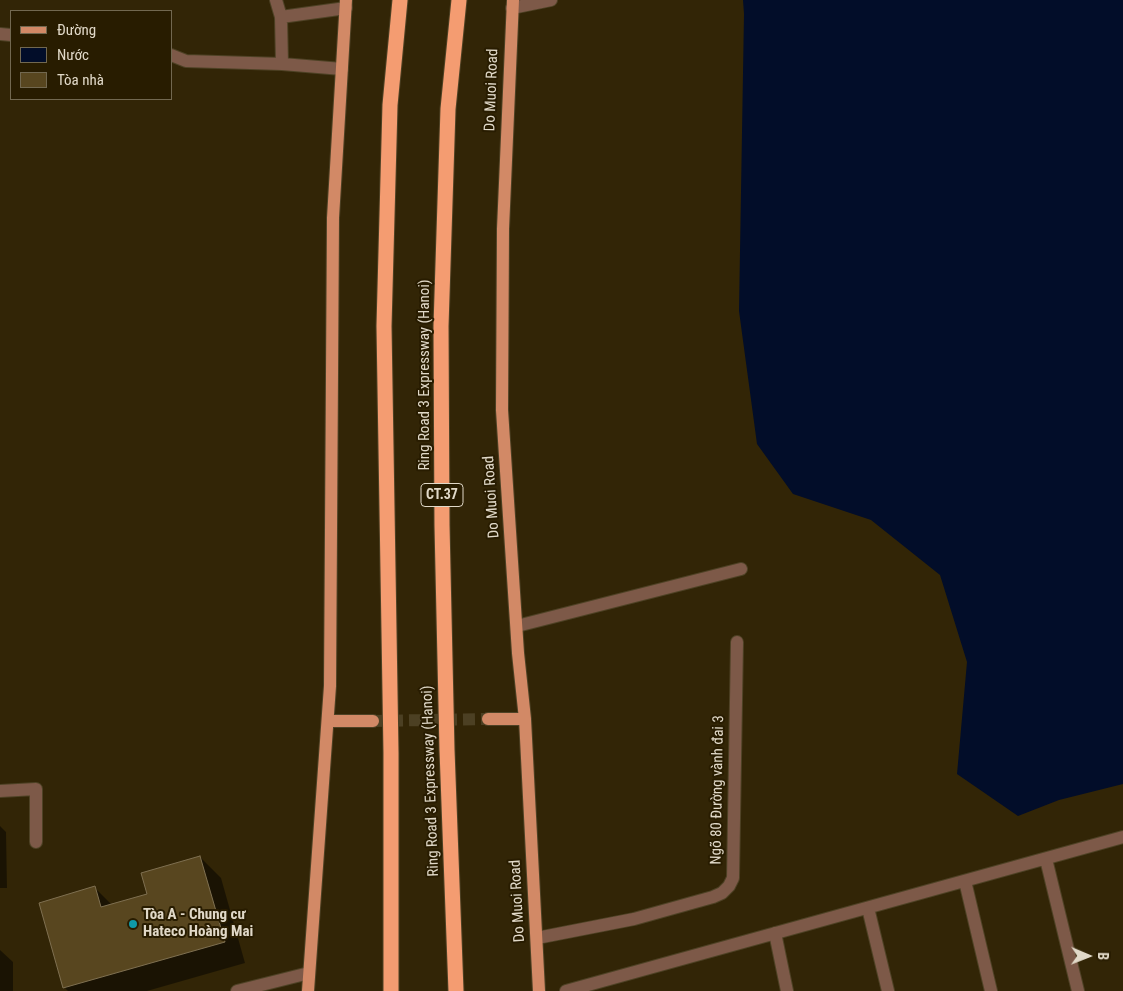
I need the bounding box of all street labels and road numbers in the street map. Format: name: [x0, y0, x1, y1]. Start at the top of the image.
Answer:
street label: Do Muoi Road: [482, 48, 502, 132]
street label: Ring Road 3 Expressway (Hanoi): [416, 279, 434, 471]
street label: Do Muoi Road: [480, 455, 504, 539]
road number: CT.37: [421, 484, 463, 506]
street label: Ring Road 3 Expressway (Hanoi): [419, 685, 443, 877]
street label: Ngõ 80 Đường vành đai 3: [708, 715, 728, 865]
street label: Do Muoi Road: [507, 859, 529, 943]

